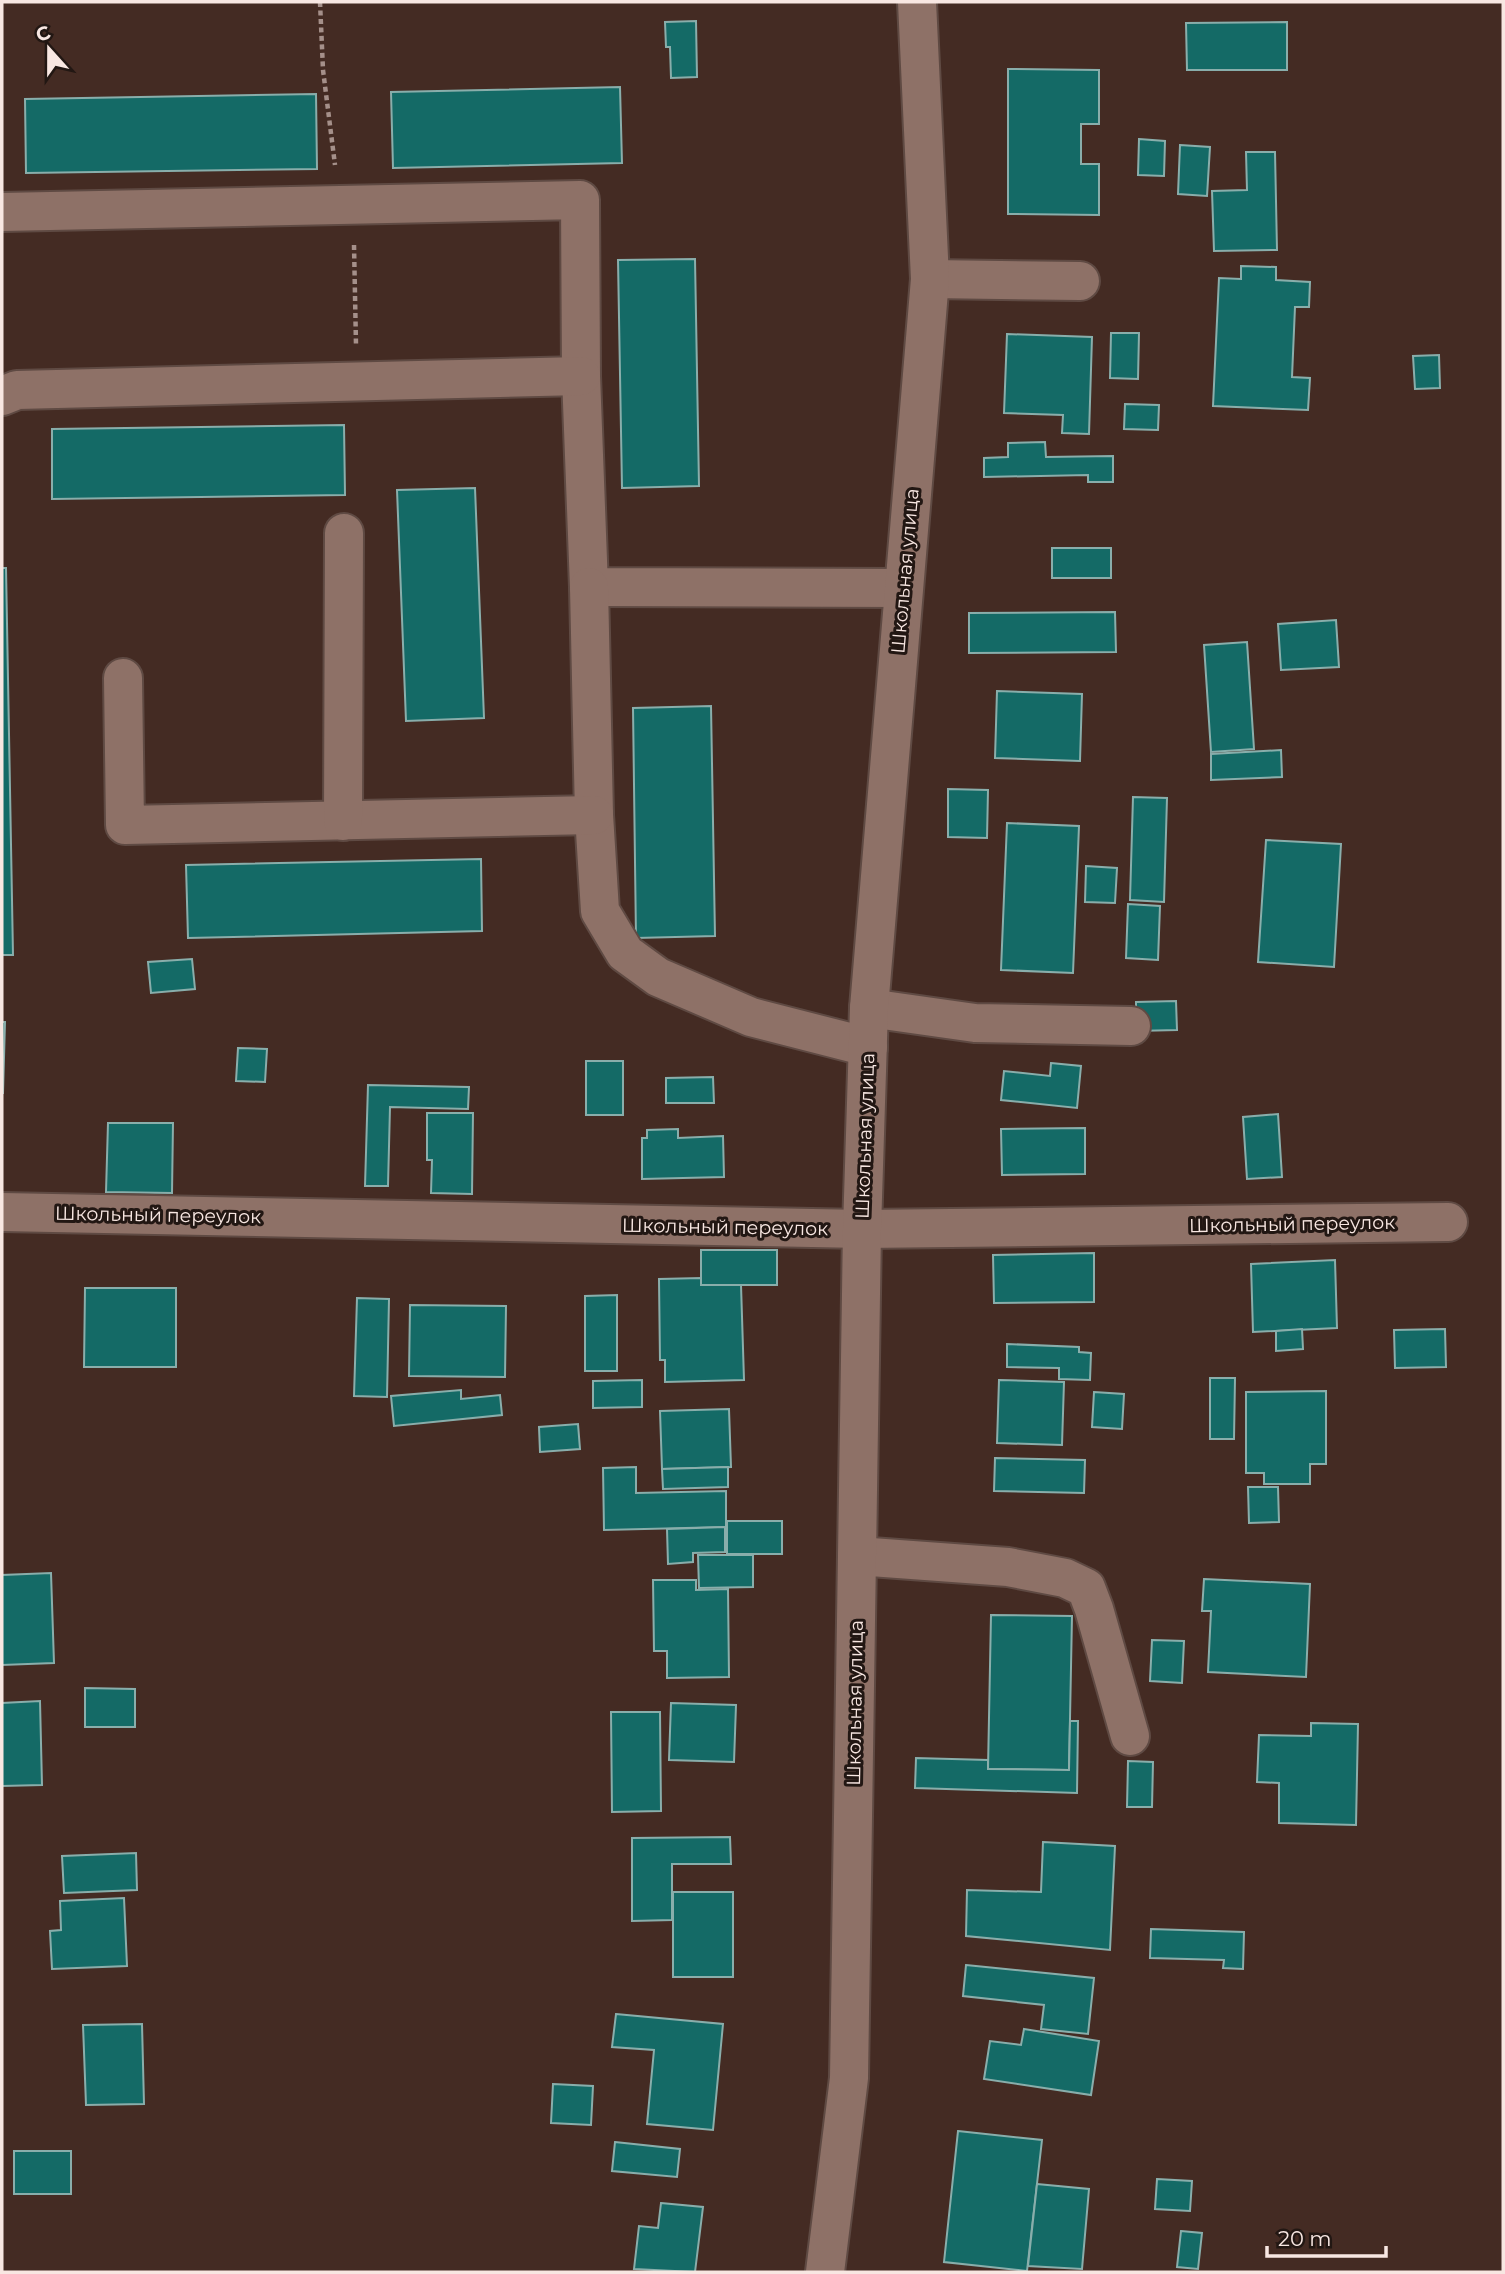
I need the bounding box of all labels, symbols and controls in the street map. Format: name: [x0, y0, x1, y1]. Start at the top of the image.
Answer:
north arrow: [14, 14, 84, 84]
text: С: [33, 20, 54, 47]
street label: Школьная улица: [886, 487, 924, 655]
street label: Школьная улица: [851, 1053, 879, 1219]
street label: Школьный переулок: [55, 1202, 261, 1228]
street label: Школьный переулок: [1189, 1211, 1395, 1237]
street label: Школьный переулок: [622, 1214, 828, 1240]
street label: Школьная улица: [842, 1620, 868, 1786]
scale bar: [1267, 2214, 1386, 2258]
text: 20 m: [1278, 2226, 1332, 2251]

